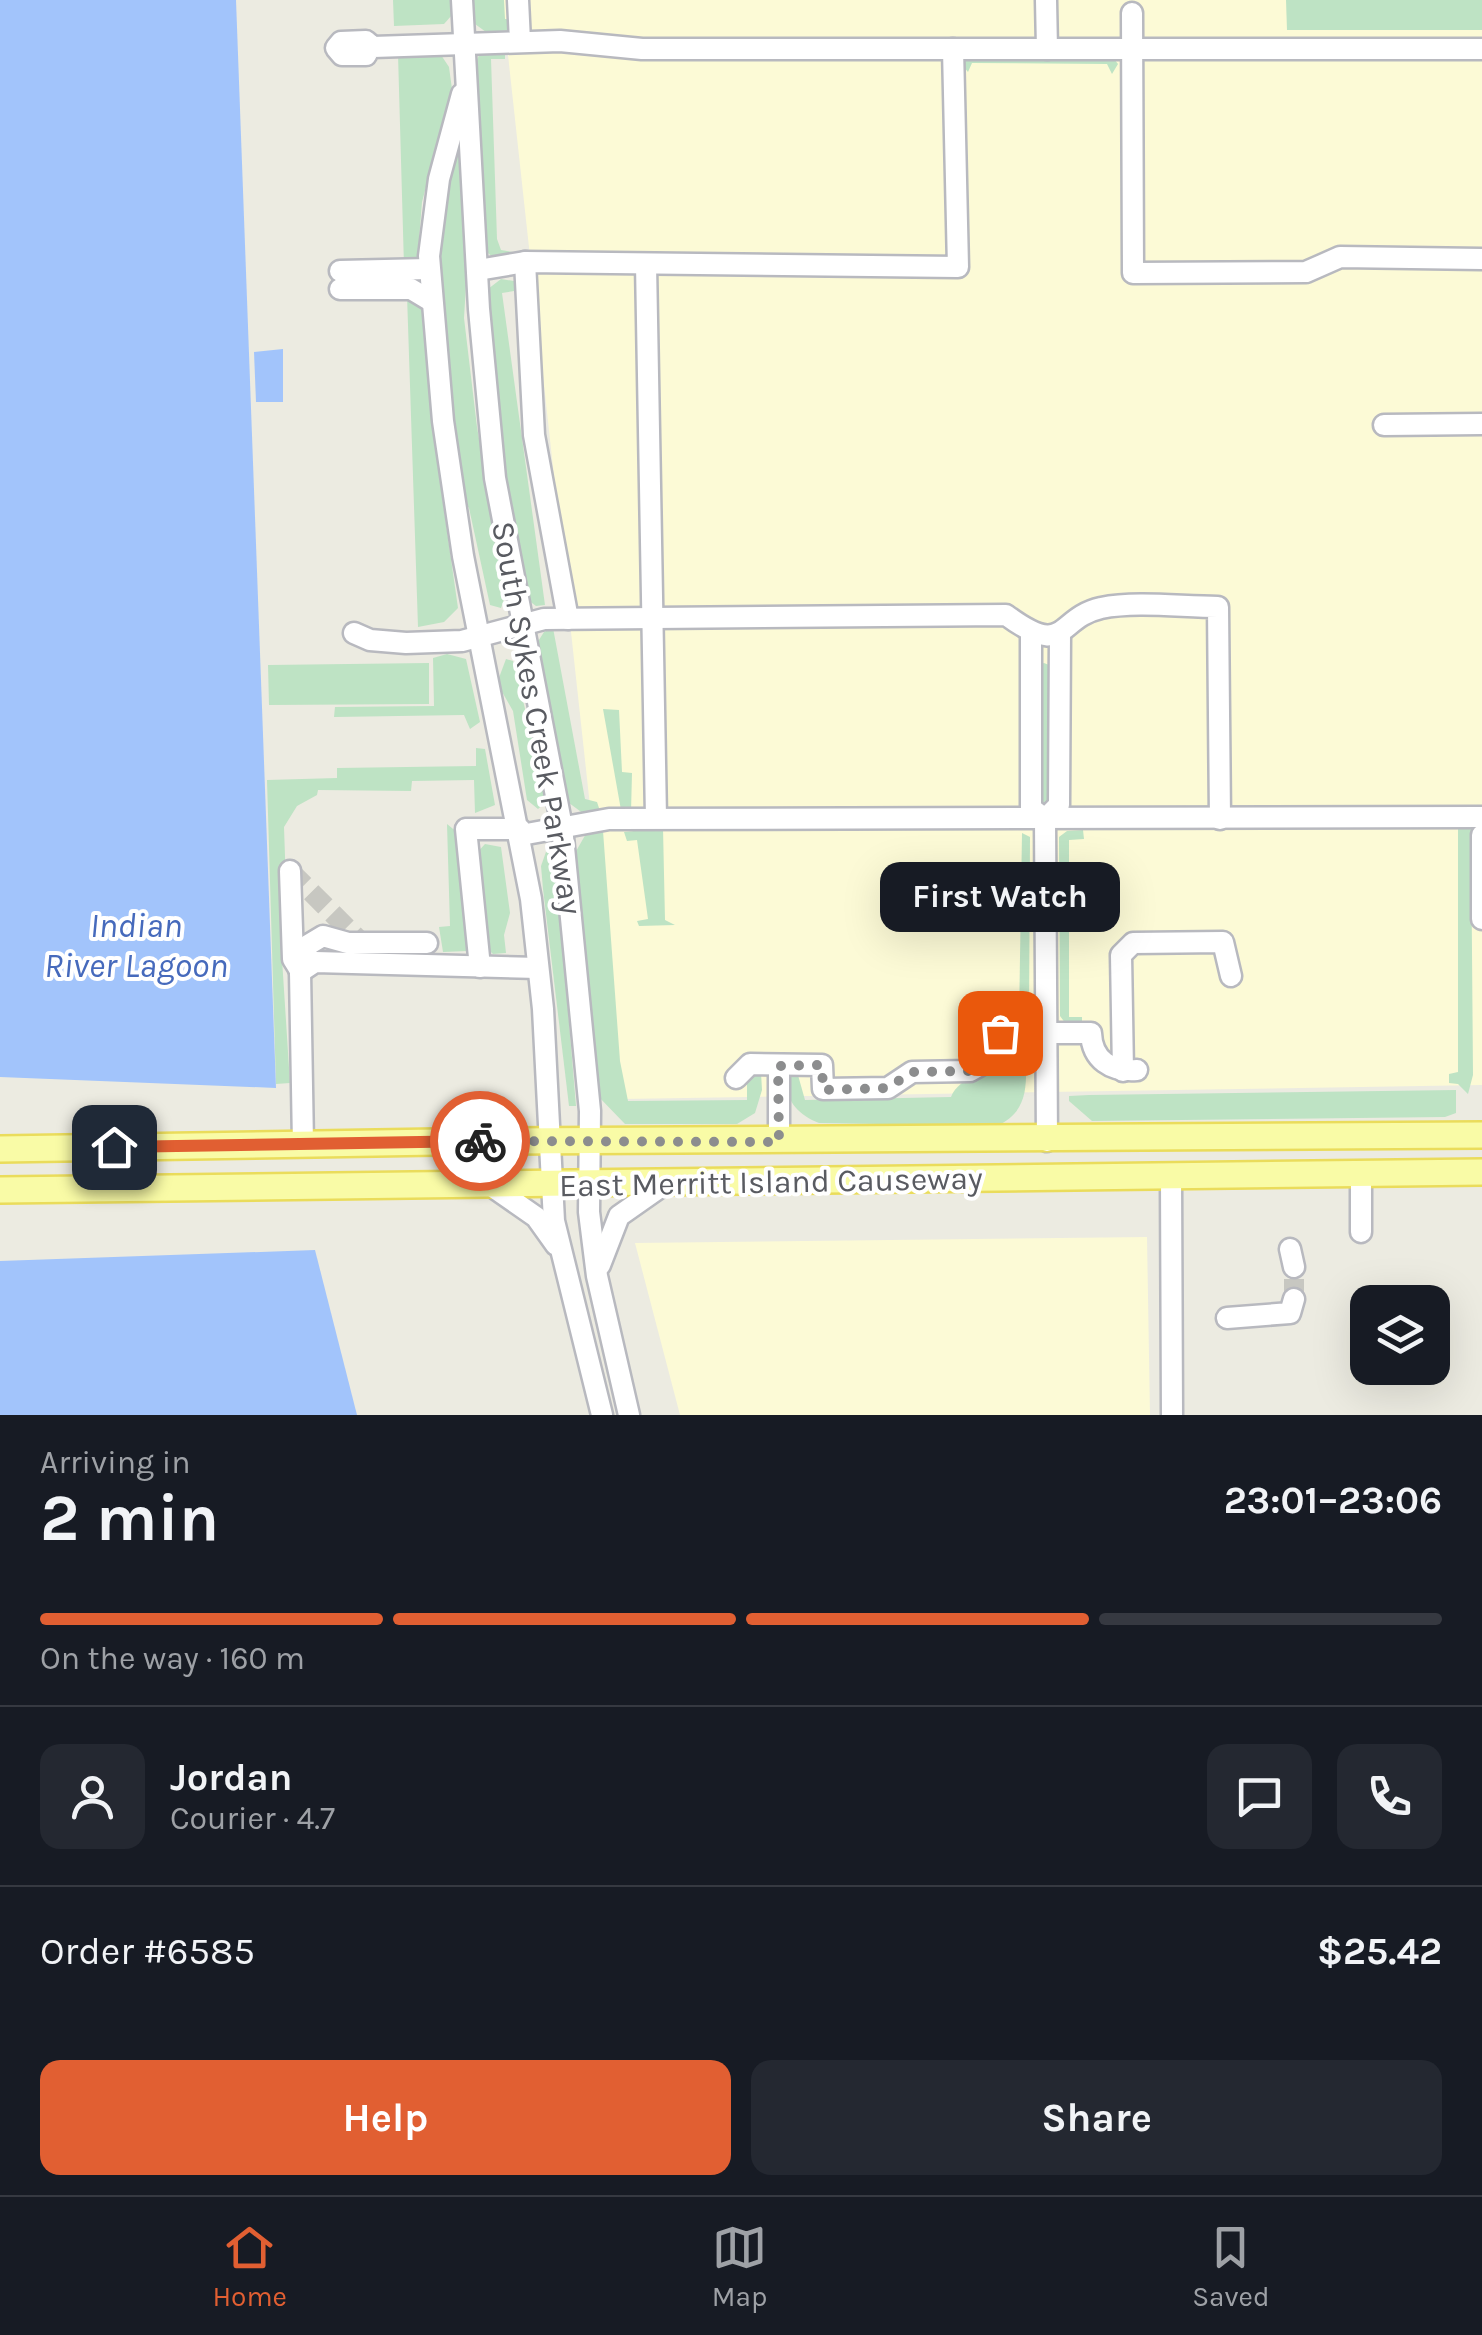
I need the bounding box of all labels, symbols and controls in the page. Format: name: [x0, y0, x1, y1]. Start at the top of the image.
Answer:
street label: South Sykes Creek Parkway: [484, 519, 590, 918]
callout: First Watch: [880, 863, 1120, 933]
text: First Watch: [912, 878, 1088, 915]
water label: Indian River Lagoon: [44, 905, 228, 986]
pin: [958, 991, 1043, 1076]
icon: bag: [973, 1006, 1028, 1061]
courier: [430, 1091, 530, 1191]
pin: [72, 1105, 157, 1190]
icon: bike: [453, 1114, 508, 1169]
icon: home: [87, 1120, 142, 1175]
street label: East Merritt Island Causeway: [559, 1160, 983, 1204]
map controls: [1350, 1285, 1450, 1385]
button: layers: [1350, 1285, 1450, 1385]
text: Arriving in: [40, 1444, 191, 1481]
text: 23:01–23:06: [1224, 1478, 1442, 1523]
text: 2 min: [40, 1480, 219, 1556]
text: On the way · 160 m: [40, 1640, 305, 1677]
button: person: [40, 1744, 145, 1849]
button: chat: [1207, 1744, 1312, 1849]
button: phone: [1337, 1744, 1442, 1849]
text: Jordan: [170, 1755, 293, 1800]
text: Courier · 4.7: [170, 1800, 335, 1837]
text: Order #6585: [40, 1929, 255, 1974]
text: $25.42: [1317, 1929, 1442, 1974]
button: Help: [40, 2060, 731, 2175]
button: Share: [751, 2060, 1442, 2175]
tab: Home: [212, 2220, 287, 2313]
tab: Map: [712, 2220, 767, 2313]
tab: Saved: [1192, 2220, 1270, 2313]

